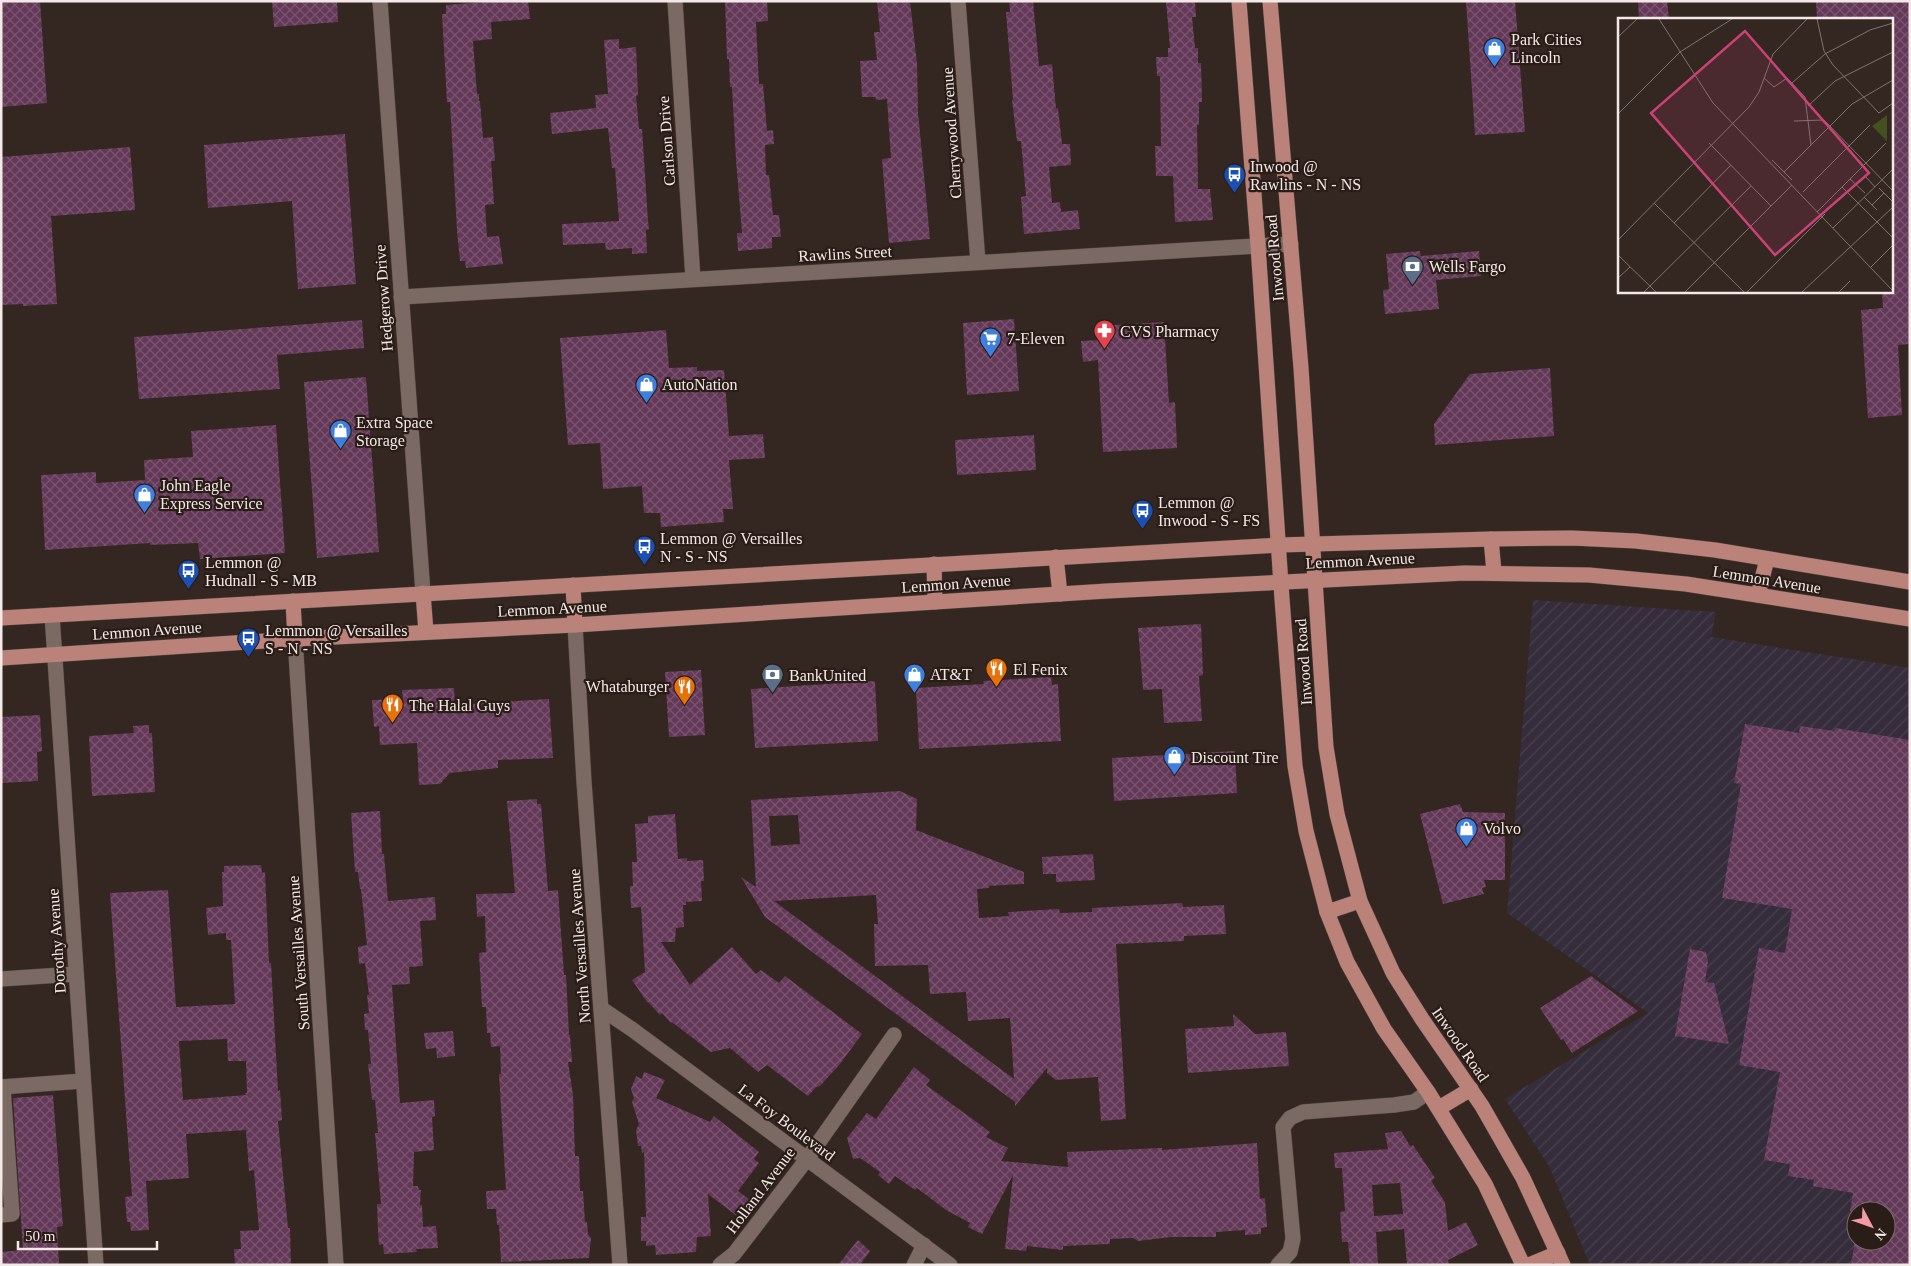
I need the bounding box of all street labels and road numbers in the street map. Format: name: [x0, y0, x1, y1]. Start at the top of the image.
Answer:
street label: Cherrywood Avenue: [938, 67, 966, 199]
street label: Carlson Drive: [655, 95, 678, 187]
street label: Inwood Road: [1262, 214, 1287, 302]
street label: Rawlins Street: [798, 243, 893, 264]
street label: Hedgerow Drive: [371, 244, 397, 352]
street label: Lemmon Avenue: [1305, 549, 1415, 572]
street label: Lemmon Avenue: [1712, 563, 1822, 596]
street label: Lemmon Avenue: [901, 571, 1011, 596]
street label: Lemmon Avenue: [497, 597, 607, 620]
street label: Lemmon Avenue: [92, 618, 202, 643]
street label: Inwood Road: [1292, 618, 1315, 706]
street label: North Versailles Avenue: [566, 868, 593, 1024]
street label: South Versailles Avenue: [285, 875, 312, 1031]
street label: Dorothy Avenue: [44, 888, 70, 994]
street label: Inwood Road: [1429, 1004, 1492, 1085]
street label: La Foy Boulevard: [734, 1081, 838, 1165]
street label: Holland Avenue: [723, 1144, 798, 1237]

